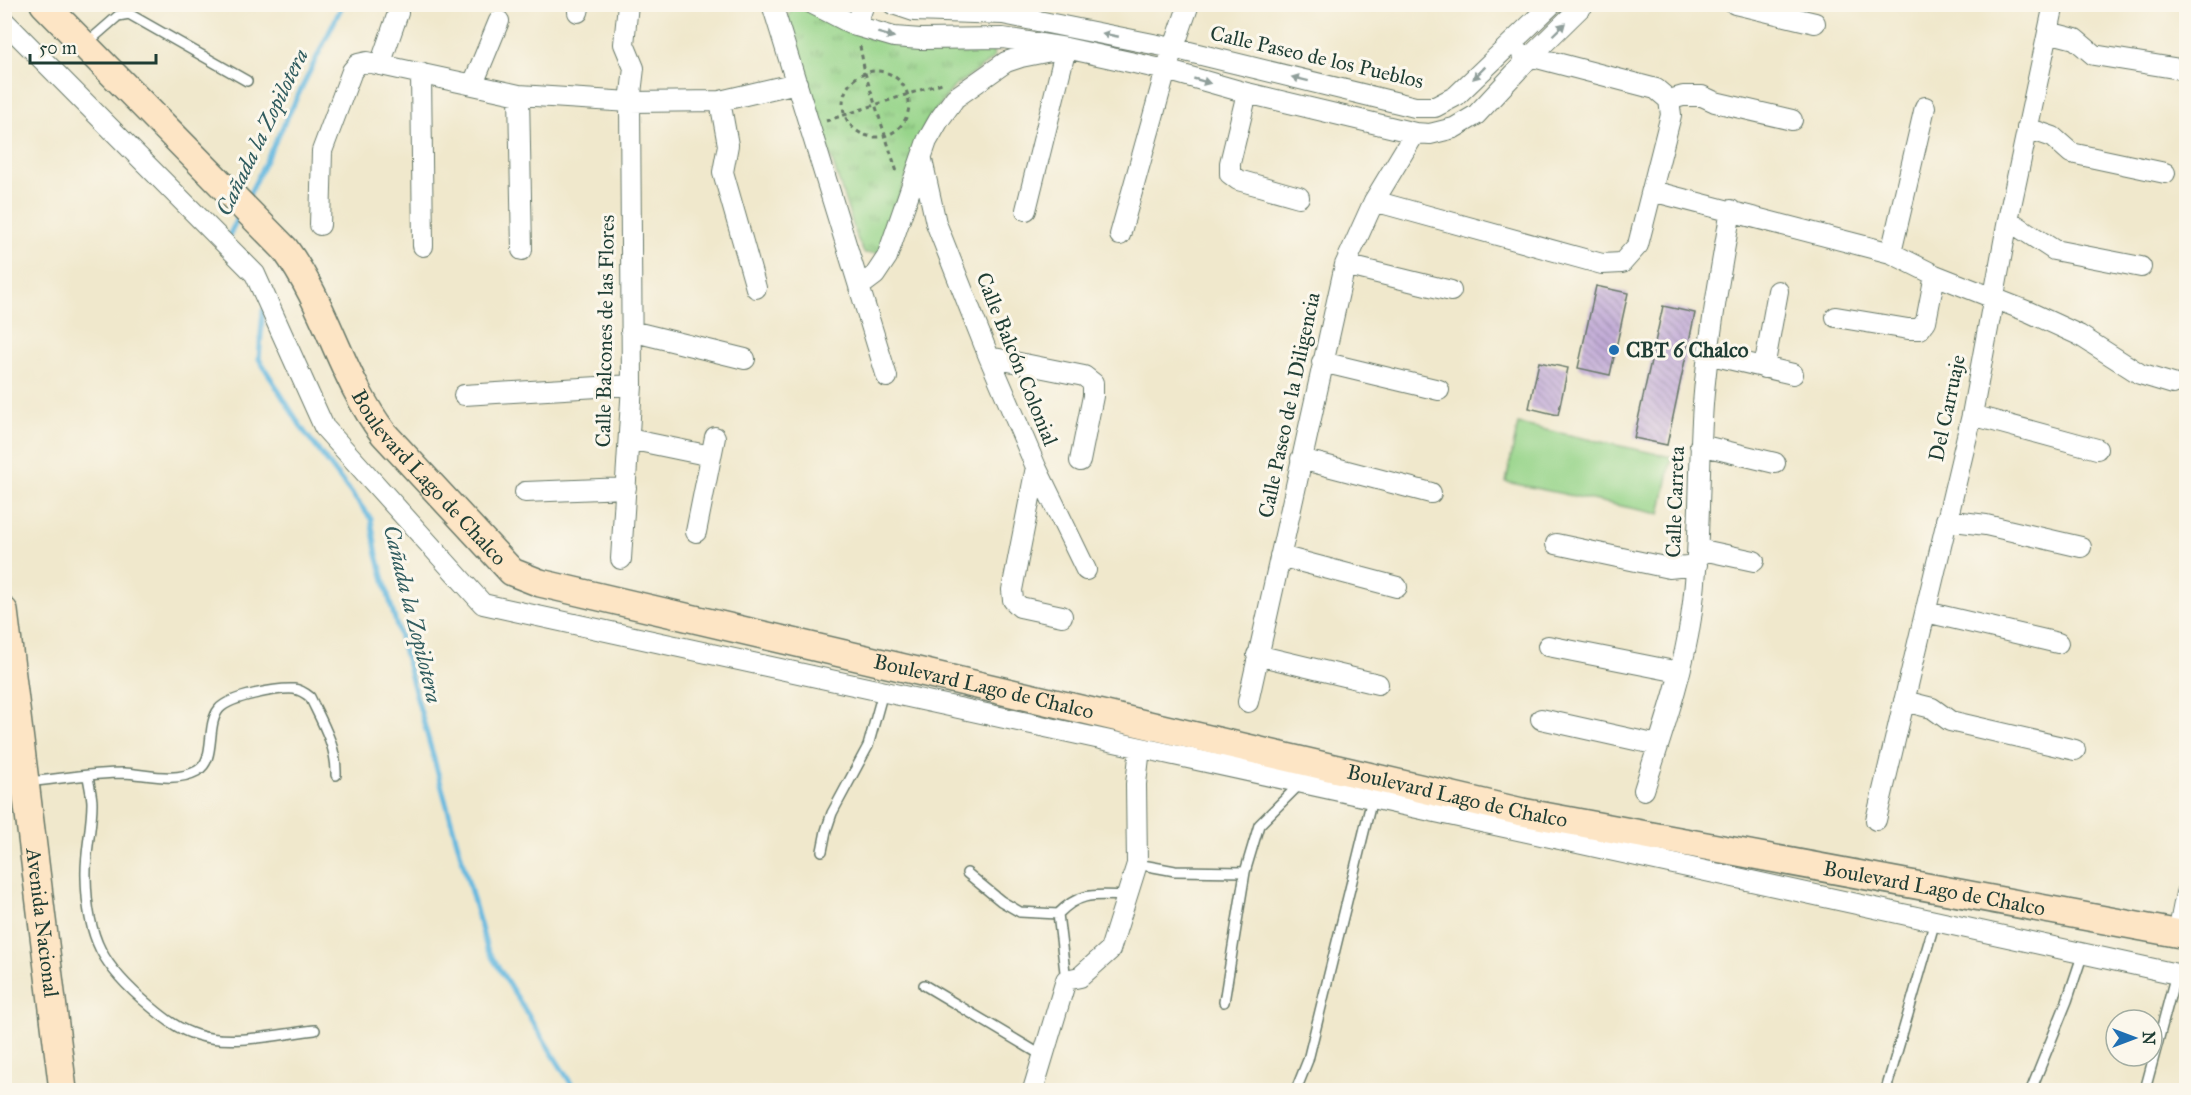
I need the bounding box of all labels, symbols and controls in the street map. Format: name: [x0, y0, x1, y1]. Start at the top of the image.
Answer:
street label: Calle Paseo de los Pueblos: [1208, 20, 1426, 94]
one-way arrow: [1551, 23, 1565, 37]
scale bar: [30, 27, 156, 65]
one-way arrow: [877, 30, 895, 40]
one-way arrow: [1100, 30, 1119, 39]
text: 50 m: [39, 37, 77, 59]
water label: Cañada la Zopilotera: [210, 44, 314, 220]
one-way arrow: [1473, 66, 1487, 80]
one-way arrow: [1290, 73, 1309, 83]
one-way arrow: [1193, 77, 1211, 86]
street label: Calle Balcones de las Flores: [590, 214, 620, 448]
street label: Calle Balcón Colonial: [970, 269, 1064, 450]
street label: Calle Paseo de la Diligencia: [1252, 290, 1326, 520]
place label: CBT 6 Chalco: [1626, 337, 1749, 363]
marker: CBT 6 Chalco: [1607, 343, 1621, 357]
street label: Del Carruaje: [1923, 352, 1971, 464]
street label: Boulevard Lago de Chalco: [346, 385, 513, 571]
street label: Calle Carreta: [1660, 446, 1690, 558]
water label: Cañada la Zopilotera: [378, 522, 448, 706]
street label: Boulevard Lago de Chalco: [871, 648, 1097, 725]
street label: Boulevard Lago de Chalco: [1344, 759, 1570, 833]
street label: Avenida Nacional: [20, 845, 65, 999]
street label: Boulevard Lago de Chalco: [1821, 855, 2048, 922]
north arrow: [2104, 1008, 2164, 1068]
text: N: [2139, 1031, 2158, 1045]

